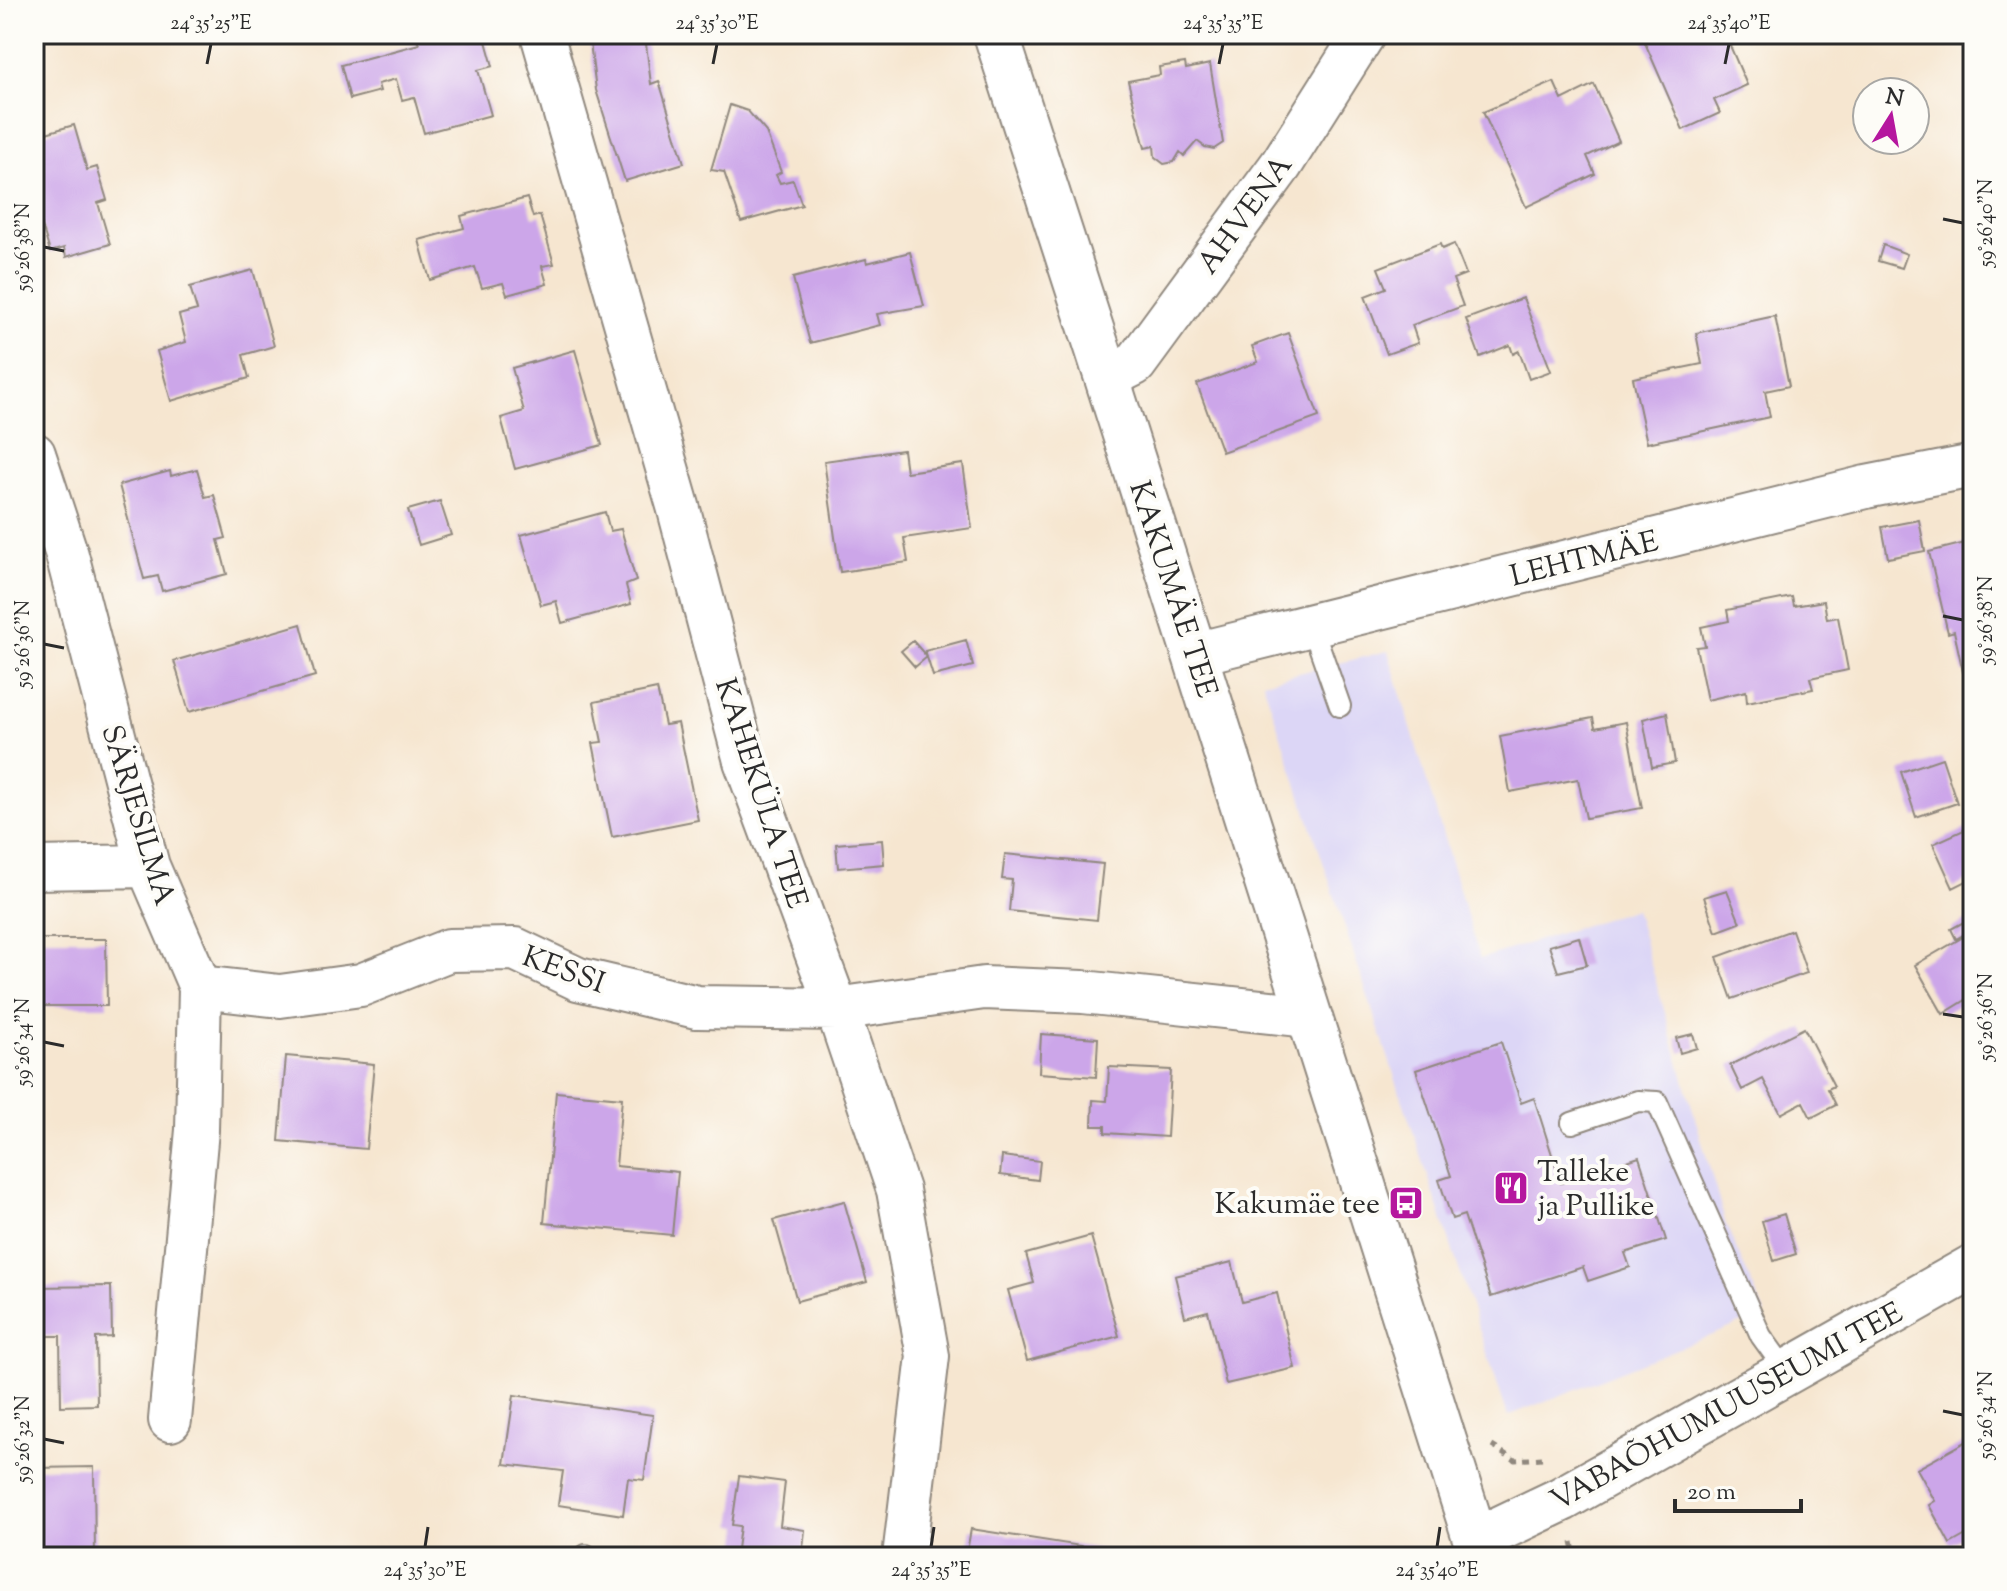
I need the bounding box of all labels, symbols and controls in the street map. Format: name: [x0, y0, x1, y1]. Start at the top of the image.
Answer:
text: 24°35'25"E: [170, 10, 252, 39]
text: 24°35'30"E: [675, 10, 759, 39]
text: 24°35'35"E: [1183, 10, 1263, 39]
text: 24°35'40"E: [1687, 10, 1771, 39]
north arrow: [1851, 76, 1931, 156]
text: N: [1883, 82, 1906, 117]
street label: AHVENA: [1188, 147, 1304, 284]
text: 59°26'40"N: [1973, 179, 2002, 268]
text: 59°26'38"N: [10, 203, 39, 292]
street label: KAKUMÄE TEE: [1116, 476, 1227, 704]
street label: LEHTMÄE: [1506, 521, 1663, 600]
text: 59°26'38"N: [1973, 576, 2002, 665]
text: 59°26'36"N: [10, 600, 39, 689]
street label: KAHEKÜLA TEE: [702, 673, 817, 914]
street label: SÄRJESILMA: [89, 720, 185, 911]
street label: KESSI: [516, 937, 611, 1006]
text: 59°26'36"N: [1973, 973, 2002, 1062]
text: 59°26'34"N: [10, 998, 39, 1087]
place label: Talleke ja Pullike: [1537, 1152, 1654, 1229]
restaurant icon: Talleke ja Pullike: [1492, 1169, 1530, 1207]
place label: Kakumäe tee: [1215, 1184, 1380, 1227]
bus stop icon: Kakumäe tee: [1387, 1184, 1425, 1222]
street label: VABAÕHUMUUSEUMI TEE: [1543, 1293, 1911, 1523]
text: 59°26'34"N: [1973, 1371, 2002, 1460]
text: 59°26'32"N: [10, 1395, 39, 1484]
scale bar: [1675, 1463, 1801, 1513]
text: 20 m: [1687, 1476, 1736, 1510]
text: 24°35'30"E: [383, 1557, 467, 1586]
text: 24°35'35"E: [891, 1557, 971, 1586]
text: 24°35'40"E: [1395, 1557, 1479, 1586]

